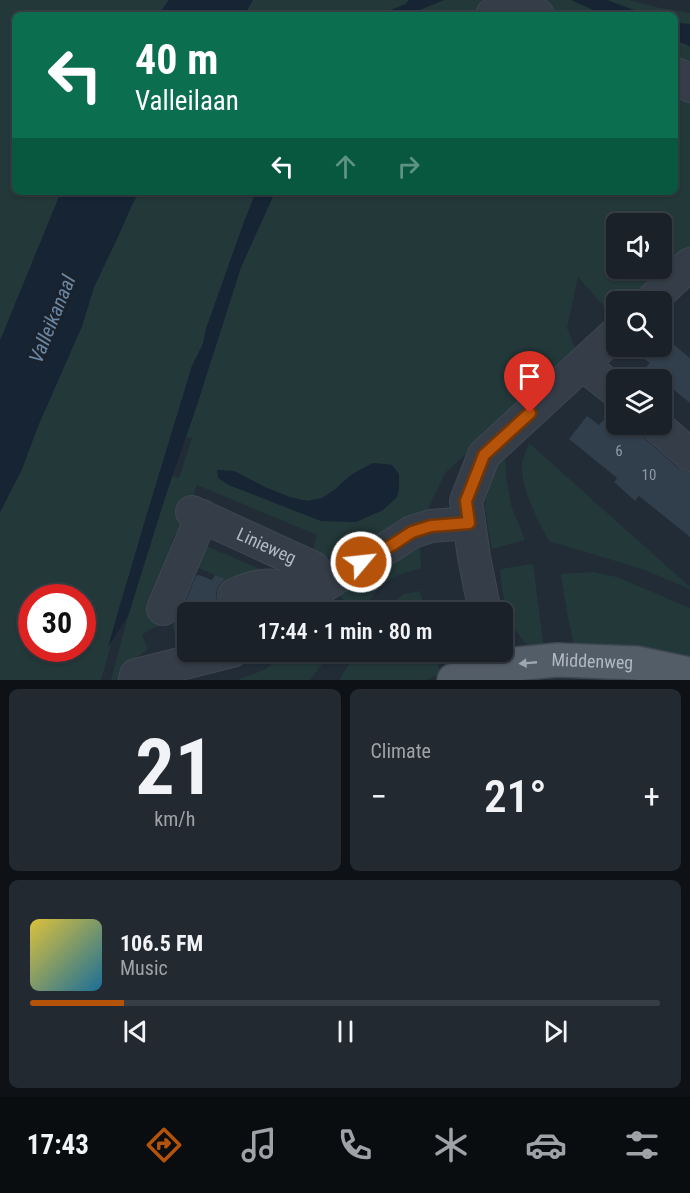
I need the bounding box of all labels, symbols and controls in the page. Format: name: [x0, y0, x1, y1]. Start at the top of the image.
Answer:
text: 40 m: [135, 35, 218, 84]
icon: left: [36, 36, 114, 114]
text: Valleilaan: [135, 85, 239, 117]
icon: left: [266, 150, 299, 183]
icon: ahead: [329, 150, 362, 183]
icon: right: [392, 150, 425, 183]
map controls: [606, 213, 672, 435]
button: sound: [606, 213, 672, 279]
water label: Valleikanaal: [24, 271, 81, 366]
button: search: [606, 291, 672, 357]
pin: [504, 351, 555, 413]
icon: arrive: [513, 360, 546, 393]
button: layers: [606, 369, 672, 435]
house number: 6: [615, 442, 623, 460]
house number: 10: [642, 466, 656, 484]
street label: Linieweg: [234, 523, 300, 568]
position arrow: [329, 530, 393, 594]
speed limit sign: 30: [18, 584, 96, 662]
text: 17:44 · 1 min · 80 m: [258, 619, 432, 644]
street label: Middenweg: [551, 649, 634, 673]
one-way arrow: [518, 658, 537, 668]
text: 21: [135, 722, 214, 813]
text: Climate: [371, 739, 431, 763]
text: 21°: [484, 770, 547, 823]
text: −: [371, 777, 387, 816]
text: +: [644, 777, 660, 816]
text: km/h: [154, 807, 195, 831]
text: 106.5 FM: [120, 931, 203, 956]
text: Music: [120, 956, 168, 980]
icon: previous: [119, 1015, 152, 1048]
icon: pause: [329, 1015, 362, 1048]
icon: next: [539, 1015, 572, 1048]
icon: directions: [143, 1124, 185, 1166]
icon: music: [238, 1124, 280, 1166]
icon: phone: [334, 1124, 376, 1166]
icon: climate: [430, 1124, 472, 1166]
icon: car: [525, 1124, 567, 1166]
icon: filters: [621, 1124, 663, 1166]
text: 17:43: [27, 1129, 89, 1161]

